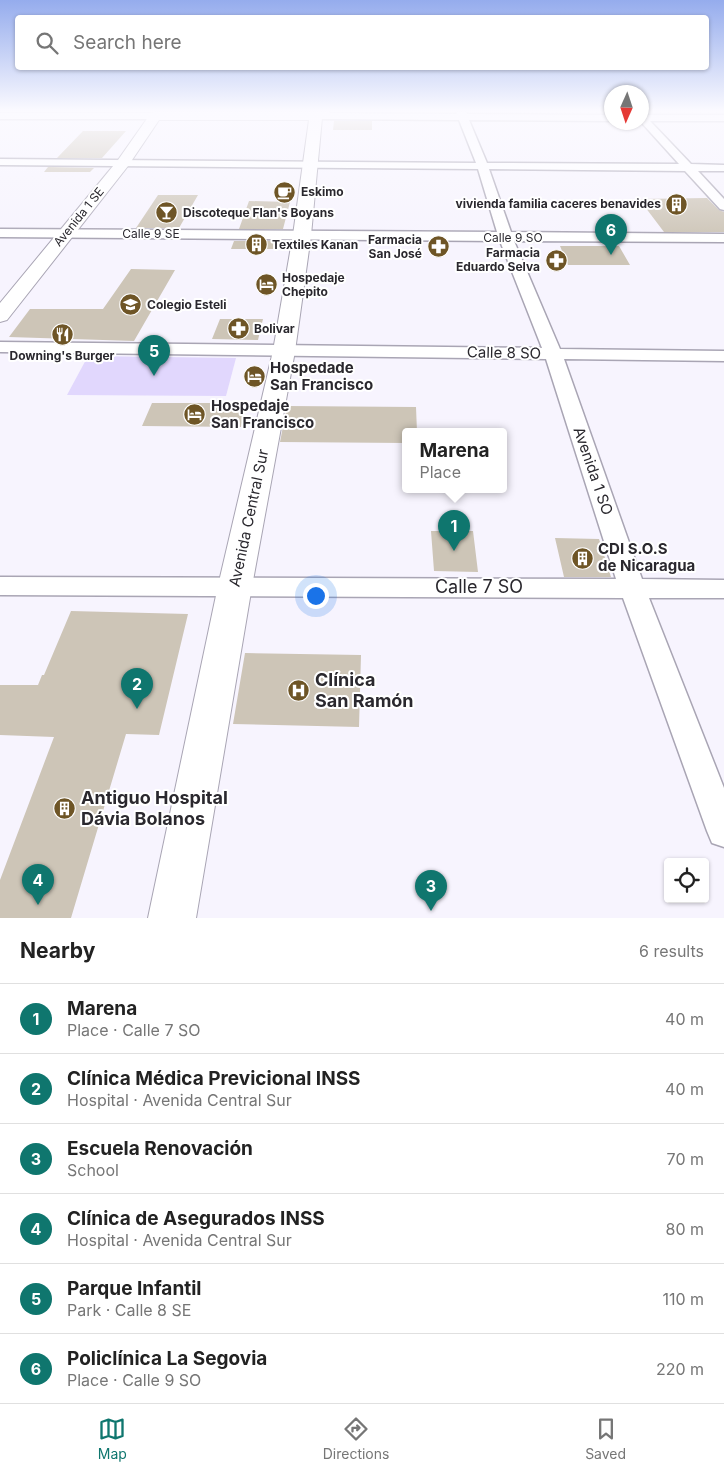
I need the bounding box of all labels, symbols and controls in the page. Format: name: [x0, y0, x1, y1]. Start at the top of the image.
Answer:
search box: [15, 15, 709, 70]
icon: search: [33, 29, 61, 57]
text: Search here: [73, 31, 182, 54]
north arrow: [604, 85, 649, 130]
cafe icon: Eskimo: [273, 180, 297, 204]
street label: Avenida 1 SE: [50, 184, 107, 249]
place label: Eskimo: [301, 184, 344, 199]
building icon: vivienda familia caceres benavides: [665, 192, 689, 216]
place label: vivienda familia caceres benavides: [456, 196, 661, 211]
bar icon: Discoteque Flan's Boyans: [155, 201, 179, 225]
place label: Discoteque Flan's Boyans: [183, 205, 334, 220]
pin: 6: [595, 214, 627, 255]
street label: Calle 9 SE: [122, 226, 180, 241]
street label: Calle 9 SO: [483, 230, 543, 245]
place label: Farmacia San José: [368, 232, 422, 261]
building icon: Textiles Kanan: [244, 233, 268, 257]
pharmacy icon: Farmacia San José: [426, 235, 450, 259]
place label: Textiles Kanan: [272, 237, 358, 252]
place label: Farmacia Eduardo Selva: [456, 245, 540, 274]
pharmacy icon: Farmacia Eduardo Selva: [544, 248, 568, 272]
place label: Hospedaje Chepito: [282, 270, 345, 299]
hotel icon: Hospedaje Chepito: [254, 273, 278, 297]
school or university icon: Colegio Esteli: [119, 293, 143, 317]
place label: Colegio Esteli: [147, 297, 227, 312]
pharmacy icon: Bolivar: [226, 317, 250, 341]
place label: Bolivar: [254, 321, 295, 336]
restaurant icon: Downing's Burger: [50, 323, 74, 347]
pin: 5: [138, 335, 170, 376]
street label: Calle 8 SO: [467, 342, 541, 363]
place label: Downing's Burger: [10, 348, 115, 363]
place label: Hospedade San Francisco: [270, 358, 373, 394]
hotel icon: Hospedade San Francisco: [242, 365, 266, 389]
place label: Hospedaje San Francisco: [211, 396, 314, 432]
hotel icon: Hospedaje San Francisco: [183, 403, 207, 427]
street label: Avenida 1 SO: [570, 424, 617, 517]
popup: [402, 428, 507, 493]
text: Marena: [419, 439, 490, 462]
street label: Avenida Central Sur: [225, 447, 272, 588]
text: Place: [419, 462, 461, 482]
pin: 1: [438, 510, 470, 551]
place label: CDI S.O.S de Nicaragua: [598, 539, 695, 575]
building icon: CDI S.O.S de Nicaragua: [570, 546, 594, 570]
street label: Calle 7 SO: [435, 576, 523, 597]
your location: [303, 583, 329, 609]
pin: 2: [121, 668, 153, 709]
place label: Clínica San Ramón: [315, 669, 414, 711]
hospital icon: Clínica San Ramón: [287, 678, 311, 702]
place label: Antiguo Hospital Dávia Bolanos: [81, 787, 228, 829]
building icon: Antiguo Hospital Dávia Bolanos: [53, 796, 77, 820]
map controls: [664, 858, 709, 903]
button: locate: [664, 858, 709, 903]
pin: 4: [22, 864, 54, 905]
pin: 3: [415, 870, 447, 911]
text: Nearby: [20, 938, 95, 963]
text: 6 results: [639, 941, 704, 961]
text: Marena: [67, 997, 137, 1020]
text: 1: [33, 1009, 39, 1029]
text: 40 m: [665, 1009, 704, 1029]
text: Place · Calle 7 SO: [67, 1020, 200, 1040]
text: Clínica Médica Previcional INSS: [67, 1067, 361, 1090]
text: 2: [31, 1079, 41, 1099]
text: 40 m: [665, 1079, 704, 1099]
text: Hospital · Avenida Central Sur: [67, 1090, 292, 1110]
text: Escuela Renovación: [67, 1137, 253, 1160]
text: 3: [31, 1149, 41, 1169]
text: 70 m: [667, 1149, 704, 1169]
text: School: [67, 1160, 119, 1180]
text: Clínica de Asegurados INSS: [67, 1207, 325, 1230]
text: 4: [31, 1219, 41, 1239]
text: 80 m: [665, 1219, 704, 1239]
text: Hospital · Avenida Central Sur: [67, 1230, 292, 1250]
text: Parque Infantil: [67, 1277, 201, 1300]
text: 5: [31, 1289, 41, 1309]
text: 110 m: [662, 1289, 704, 1309]
text: Park · Calle 8 SE: [67, 1300, 191, 1320]
text: Policlínica La Segovia: [67, 1347, 267, 1370]
text: 6: [31, 1359, 41, 1379]
text: 220 m: [656, 1359, 704, 1379]
text: Place · Calle 9 SO: [67, 1370, 201, 1390]
tab: Map: [98, 1415, 127, 1462]
tab: Directions: [323, 1415, 389, 1462]
tab: Saved: [585, 1415, 626, 1462]

